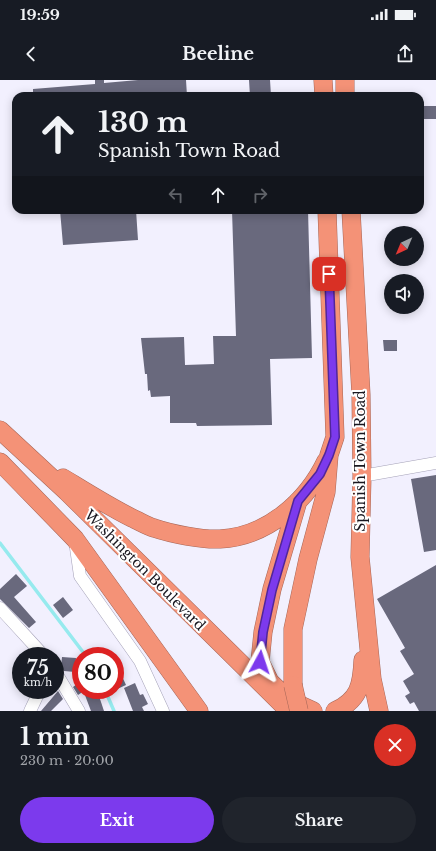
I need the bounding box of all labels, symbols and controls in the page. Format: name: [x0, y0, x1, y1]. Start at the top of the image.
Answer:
text: 19:59: [20, 5, 60, 24]
icon: back: [20, 43, 42, 65]
text: Beeline: [182, 43, 254, 65]
icon: share: [394, 43, 416, 65]
text: 130 m: [98, 105, 188, 140]
icon: ahead: [32, 108, 84, 160]
text: Spanish Town Road: [98, 140, 280, 162]
icon: left: [165, 184, 187, 206]
icon: ahead: [207, 184, 229, 206]
icon: right: [249, 184, 271, 206]
north arrow: [384, 226, 424, 266]
map controls: [384, 226, 424, 314]
pin: [312, 257, 346, 291]
icon: arrive: [318, 263, 340, 285]
button: sound: [384, 274, 424, 314]
street label: Spanish Town Road: [351, 390, 369, 532]
street label: Washington Boulevard: [80, 505, 210, 635]
position arrow: [239, 641, 281, 683]
speed limit sign: 80: [72, 647, 124, 699]
text: 75: [27, 656, 49, 680]
text: km/h: [24, 676, 52, 689]
text: 1 min: [20, 722, 90, 751]
button: close: [374, 724, 416, 766]
text: 230 m · 20:00: [20, 752, 114, 769]
button: Exit: [20, 797, 214, 843]
button: Share: [222, 797, 416, 843]

